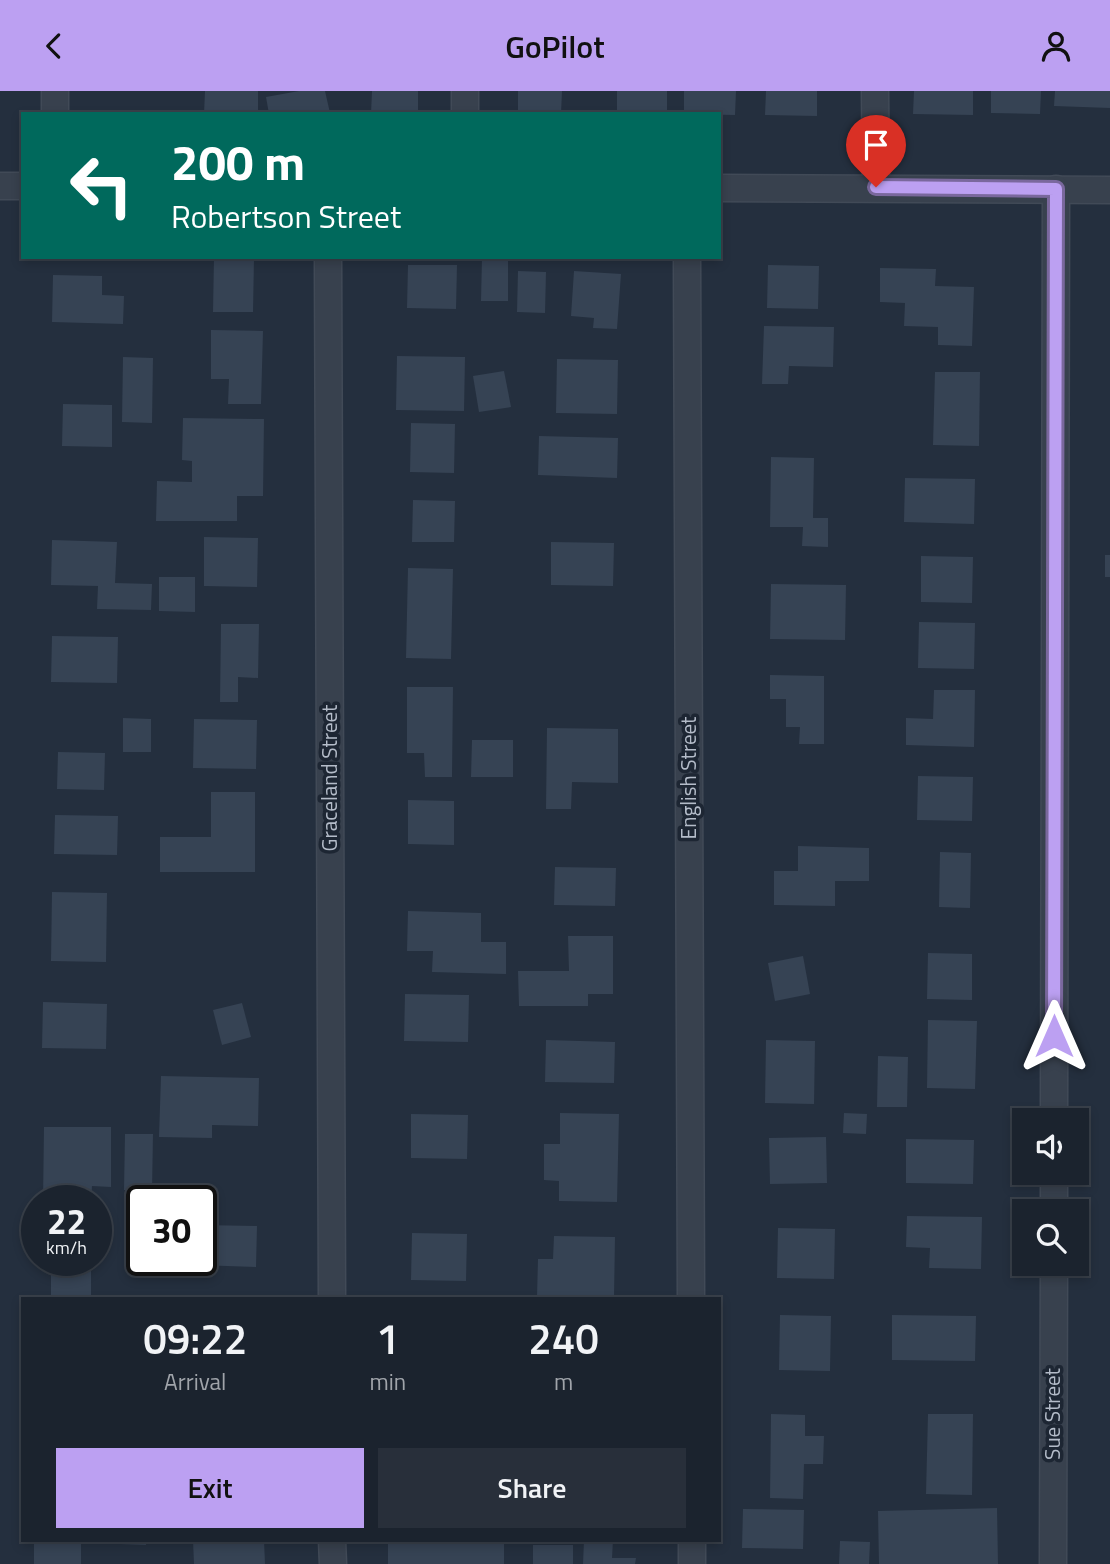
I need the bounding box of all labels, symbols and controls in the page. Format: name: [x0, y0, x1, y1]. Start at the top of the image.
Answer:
text: GoPilot: [505, 22, 605, 70]
icon: back: [35, 27, 73, 65]
icon: person: [1037, 27, 1075, 65]
pin: [846, 115, 906, 187]
text: 200 m: [171, 124, 305, 199]
icon: arrive: [857, 126, 895, 164]
icon: left: [56, 140, 147, 231]
text: Robertson Street: [171, 192, 401, 240]
street label: Graceland Street: [313, 704, 345, 851]
street label: English Street: [672, 716, 704, 839]
position arrow: [1017, 999, 1091, 1073]
map controls: [1012, 1108, 1089, 1276]
button: sound: [1012, 1108, 1089, 1185]
speed limit sign: 30: [126, 1185, 217, 1276]
text: 22: [47, 1194, 86, 1248]
button: search: [1012, 1199, 1089, 1276]
text: km/h: [46, 1234, 87, 1261]
text: 09:22: [143, 1306, 247, 1370]
text: 1: [376, 1306, 400, 1370]
text: 240: [528, 1306, 599, 1370]
text: Arrival: [164, 1364, 226, 1399]
text: min: [369, 1364, 406, 1399]
text: m: [554, 1364, 573, 1399]
street label: Sue Street: [1036, 1367, 1068, 1460]
button: Exit: [56, 1448, 364, 1528]
button: Share: [378, 1448, 686, 1528]

